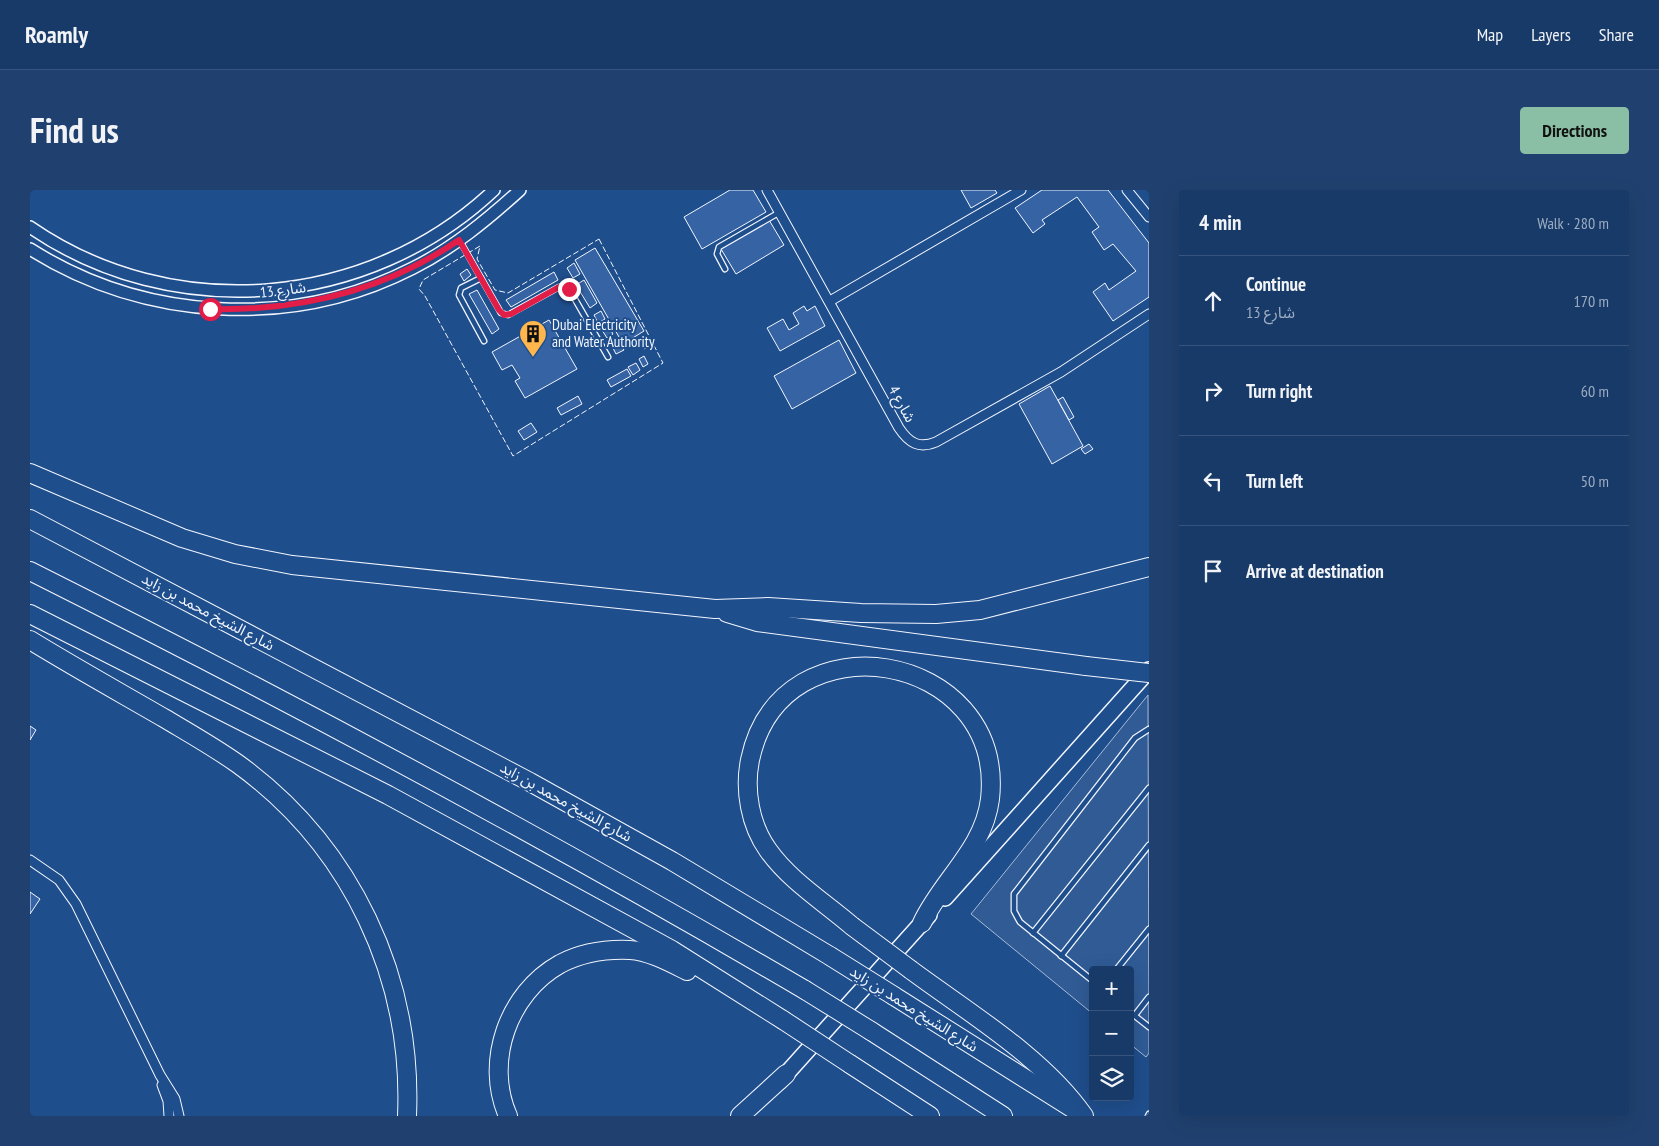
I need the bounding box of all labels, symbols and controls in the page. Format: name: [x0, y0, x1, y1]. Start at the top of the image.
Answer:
text: Roamly: [25, 19, 88, 50]
text: Map: [1477, 23, 1503, 46]
text: Layers: [1531, 23, 1571, 46]
text: Share: [1599, 23, 1634, 46]
text: Find us: [30, 107, 119, 153]
button: Directions: [1520, 107, 1629, 154]
text: 4 min: [1199, 209, 1241, 236]
text: Walk · 280 m: [1537, 213, 1609, 233]
text: Continue: [1246, 272, 1306, 296]
street label: شارع 13: [259, 277, 307, 305]
route end: [558, 278, 581, 301]
icon: ahead: [1199, 287, 1227, 315]
text: 170 m: [1574, 291, 1609, 311]
route start: [199, 298, 222, 321]
text: شارع 13: [1246, 302, 1295, 322]
place label: Dubai Electricity and Water Authority: [552, 315, 655, 351]
building icon: Dubai Electricity and Water Authority: [518, 319, 548, 358]
icon: right: [1199, 377, 1227, 405]
text: Turn right: [1246, 379, 1312, 403]
text: 60 m: [1581, 381, 1609, 401]
street label: شارع 4: [882, 382, 920, 427]
icon: left: [1199, 467, 1227, 495]
text: Turn left: [1246, 469, 1303, 493]
text: 50 m: [1581, 471, 1609, 491]
icon: arrive: [1199, 557, 1227, 585]
text: Arrive at destination: [1246, 559, 1384, 583]
street label: شارع الشيخ محمد بن زايد: [137, 568, 278, 657]
street label: شارع الشيخ محمد بن زايد: [496, 757, 636, 848]
street label: شارع الشيخ محمد بن زايد: [845, 961, 982, 1058]
map controls: [1089, 966, 1134, 1101]
button: +: [1089, 966, 1134, 1011]
button: −: [1089, 1011, 1134, 1056]
button: layers: [1089, 1056, 1134, 1101]

